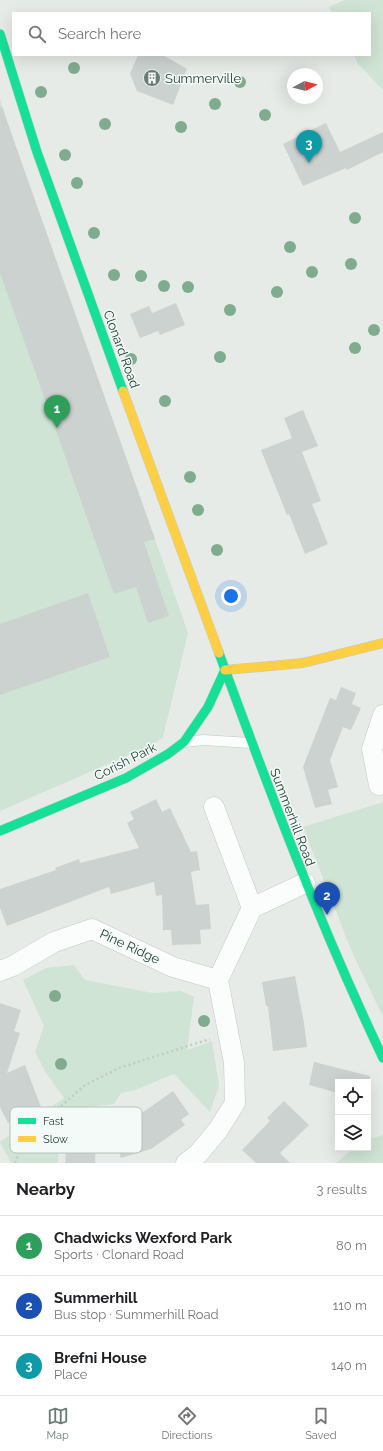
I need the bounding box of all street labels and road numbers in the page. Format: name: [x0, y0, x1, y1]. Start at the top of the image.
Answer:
street label: Clonard Road: [100, 308, 143, 390]
street label: Corish Park: [92, 739, 159, 784]
street label: Summerhill Road: [267, 766, 318, 868]
street label: Pine Ridge: [97, 926, 162, 967]

